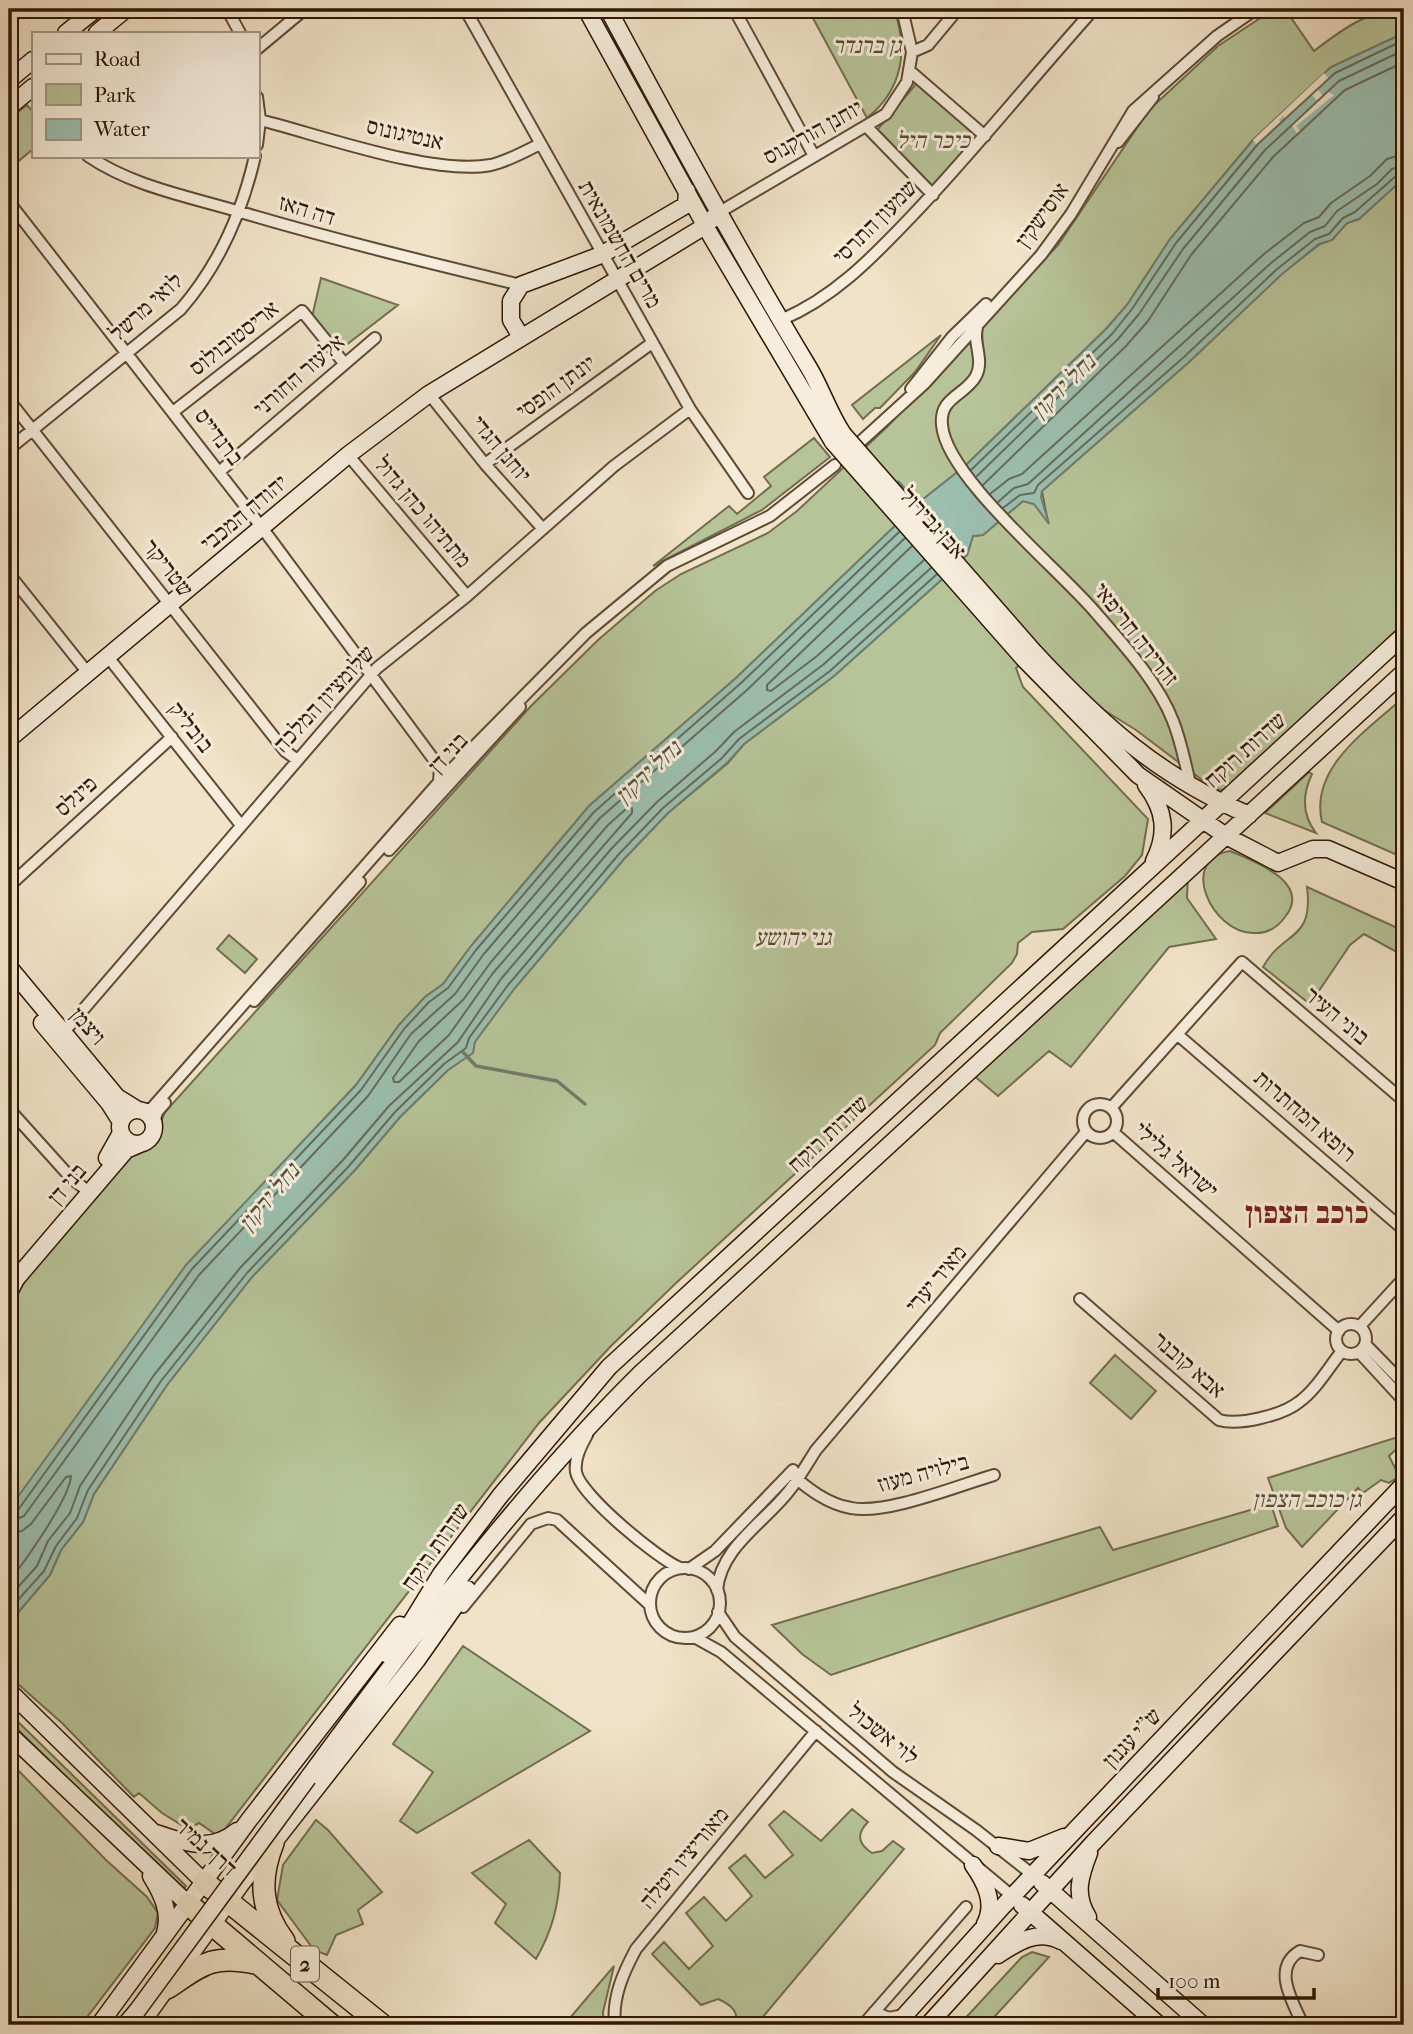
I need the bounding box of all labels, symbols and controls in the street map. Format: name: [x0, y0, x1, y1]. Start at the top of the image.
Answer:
legend: [32, 32, 259, 158]
park label: גן ברנדר: [832, 32, 903, 59]
text: Road: [94, 47, 141, 71]
text: Park: [94, 83, 136, 107]
street label: יוחנן הורקנוס: [759, 94, 867, 170]
street label: אנטיגונוס: [364, 112, 446, 156]
text: Water: [93, 117, 150, 141]
park label: כיכר היל: [896, 127, 971, 154]
street label: שמעון התרסי: [827, 174, 923, 270]
street label: מרים החשמונאית: [572, 175, 668, 313]
street label: אוסישקין: [1009, 177, 1075, 253]
street label: דה האז: [275, 189, 339, 231]
street label: לואי מרשל: [104, 267, 188, 347]
street label: אריסטובולוס: [184, 295, 284, 381]
street label: אלעזר החורני: [248, 328, 350, 422]
water label: נחל ירקון: [1025, 347, 1102, 424]
street label: יונתן הופסי: [511, 349, 601, 425]
street label: ברנדייס: [189, 403, 249, 471]
street label: יוחנן הגדי: [465, 410, 537, 488]
street label: מתתיהו כהן גדול: [369, 451, 477, 573]
street label: יהודה המכבי: [195, 469, 293, 557]
street label: אבן גבירול: [894, 482, 972, 564]
street label: שטריקר: [137, 534, 199, 602]
street label: זהרירה חריפאי: [1088, 577, 1184, 691]
street label: שלומציון המלכה: [268, 640, 380, 758]
street label: בובליק: [163, 696, 219, 758]
street label: שדרות רוקח: [1199, 706, 1291, 794]
street label: בני דן: [423, 727, 473, 779]
water label: נחל ירקון: [609, 733, 688, 809]
street label: פינלס: [49, 770, 103, 822]
park label: גני יהושע: [755, 924, 832, 951]
street label: בוני העיר: [1299, 981, 1375, 1051]
street label: ויצמן: [64, 1002, 112, 1050]
street label: רופא המחתרות: [1248, 1064, 1362, 1168]
street label: שדרות רוקח: [782, 1090, 874, 1178]
street label: ישראל גלילי: [1129, 1116, 1223, 1204]
water label: נחל ירקון: [233, 1156, 307, 1236]
street label: בני דן: [42, 1158, 92, 1210]
district label: כוכב הצפון: [1245, 1196, 1369, 1231]
street label: מאיר יערי: [900, 1239, 972, 1319]
street label: אבא קובנר: [1147, 1326, 1231, 1404]
street label: בילויה מעוז: [874, 1448, 972, 1498]
park label: גן כוכב הצפון: [1253, 1486, 1363, 1513]
street label: שדרות רוקח: [395, 1498, 475, 1596]
street label: לוי אשכול: [842, 1697, 924, 1771]
street label: ש''י עגנון: [1097, 1702, 1167, 1774]
street label: מאוריציו ויטלה: [634, 1802, 734, 1914]
street label: דרך נמיר: [169, 1812, 243, 1882]
road number: 2: [291, 1946, 319, 1982]
scale bar: [1158, 1957, 1313, 2001]
text: 100 m: [1168, 1969, 1221, 1993]

